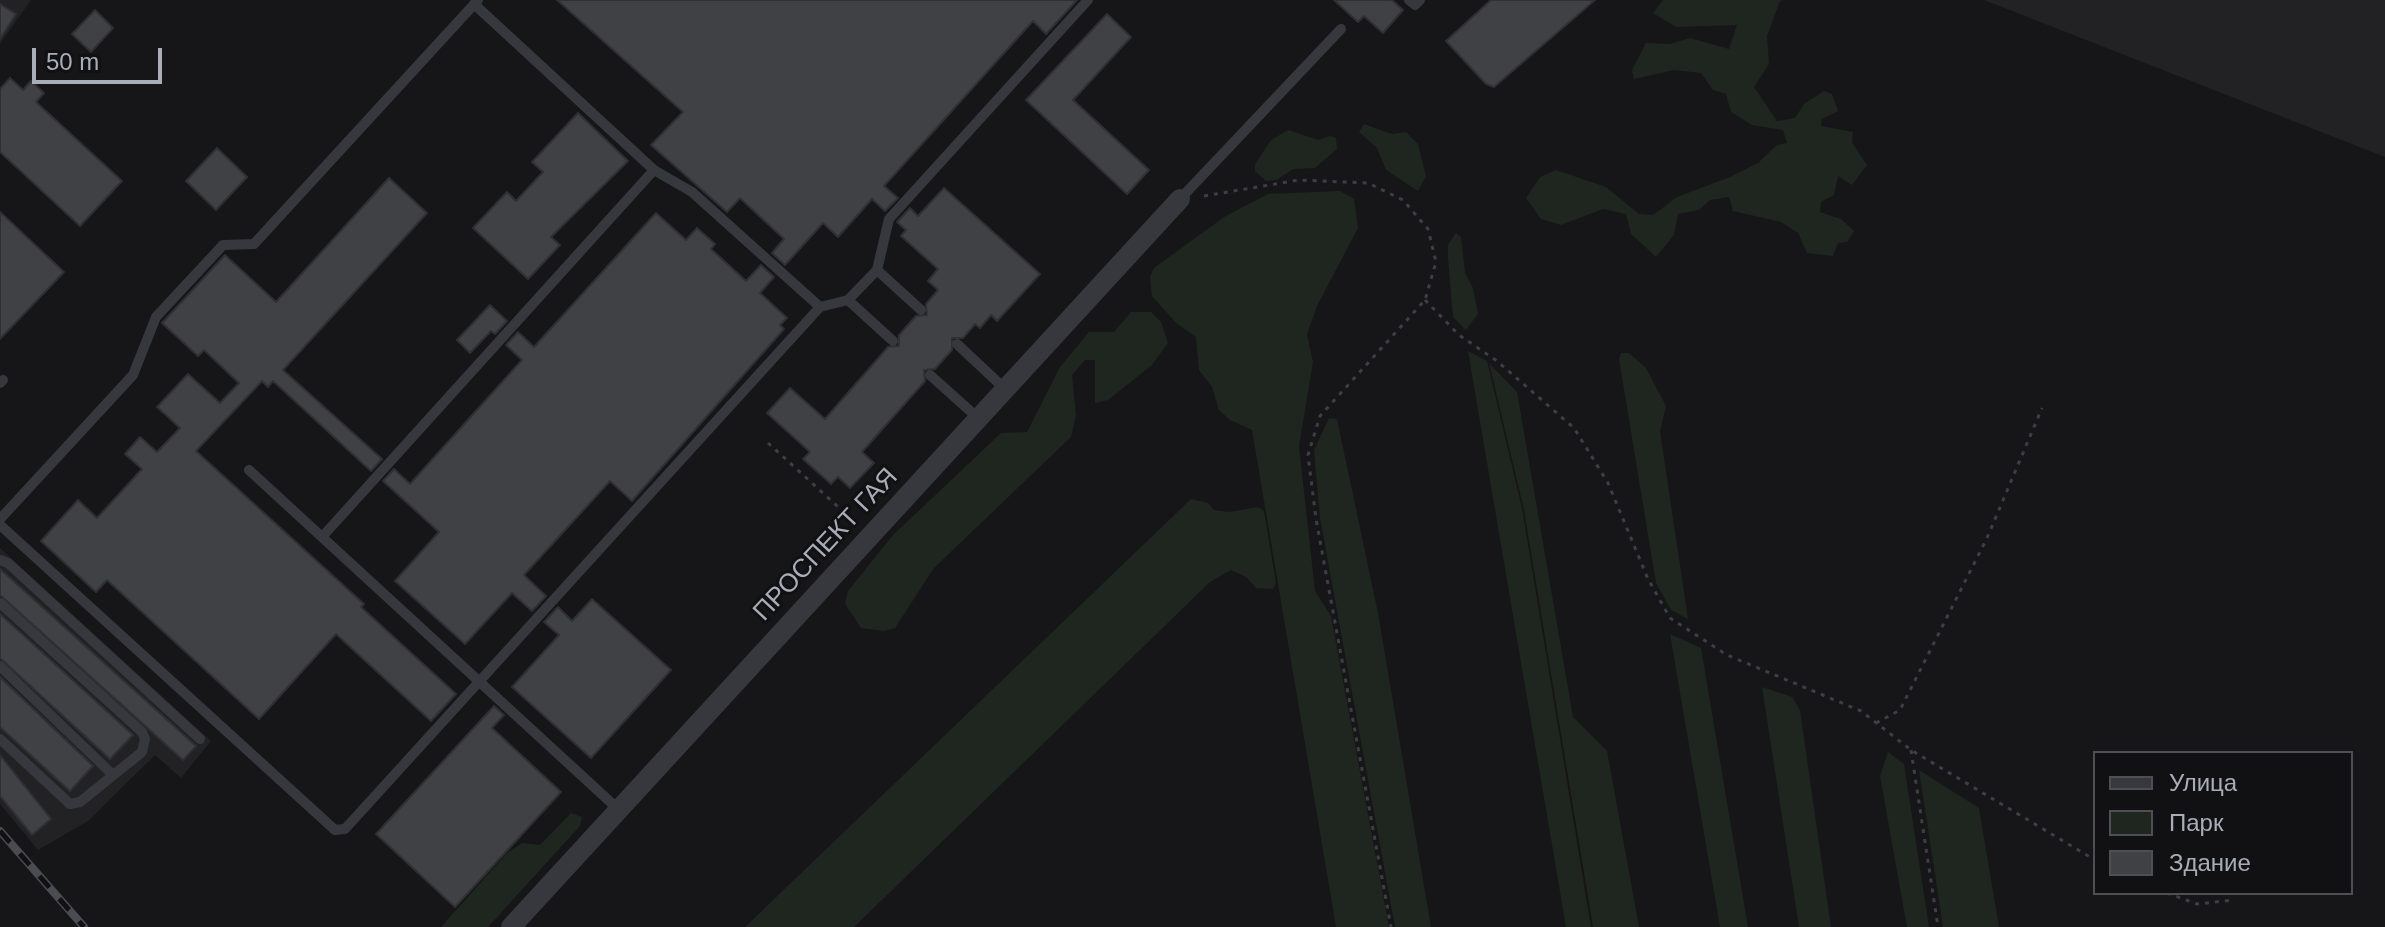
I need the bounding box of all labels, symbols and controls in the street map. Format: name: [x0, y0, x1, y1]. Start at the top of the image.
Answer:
scale bar: [36, 32, 166, 82]
text: 50 m: [46, 48, 99, 75]
street label: ПРОСПЕКТ ГАЯ: [747, 462, 905, 628]
legend: [2093, 751, 2353, 895]
text: Улица: [2169, 769, 2237, 796]
text: Парк: [2169, 809, 2223, 836]
text: Здание: [2169, 849, 2251, 876]

